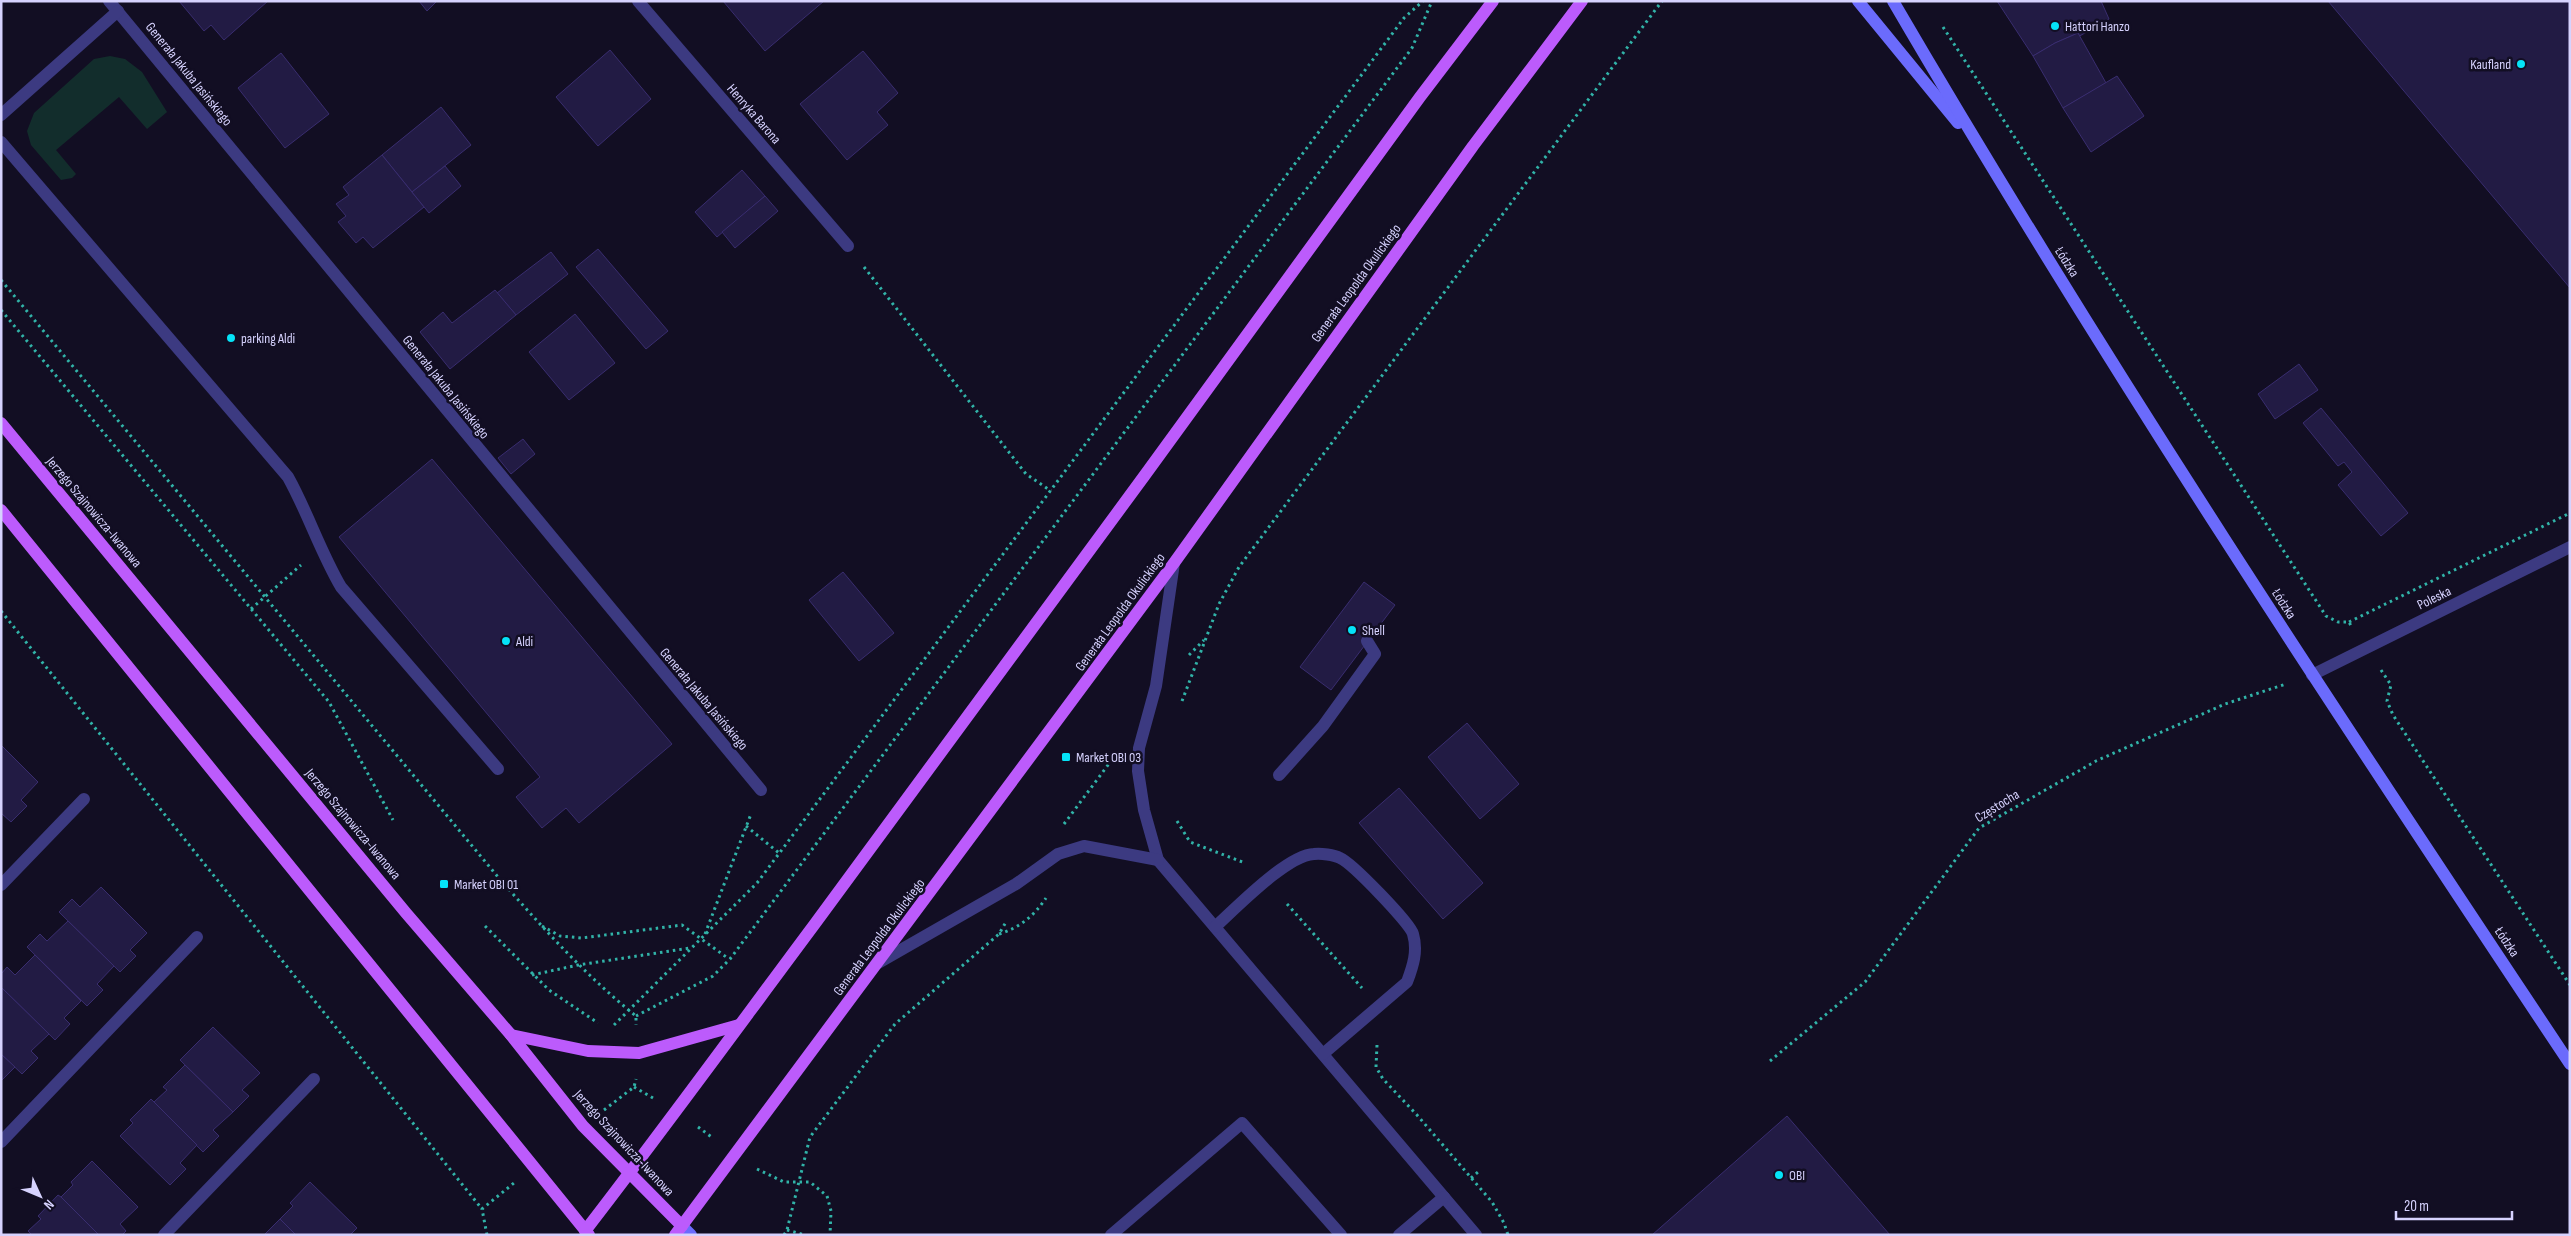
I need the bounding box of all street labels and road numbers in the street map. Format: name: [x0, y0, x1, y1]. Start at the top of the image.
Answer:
street label: Generała Jakuba Jasińskiego: [142, 19, 236, 129]
street label: Henryka Barona: [723, 81, 785, 147]
street label: Generała Leopolda Okulickiego: [1307, 220, 1405, 345]
street label: Łódzka: [2051, 243, 2083, 280]
street label: Generała Jakuba Jasińskiego: [399, 332, 493, 442]
street label: Jerzego Szajnowicza-Iwanowa: [42, 452, 145, 571]
street label: Generała Leopolda Okulickiego: [1071, 549, 1169, 674]
street label: Poleska: [2414, 583, 2454, 613]
street label: Łódzka: [2267, 585, 2300, 622]
street label: Generała Jakuba Jasińskiego: [656, 644, 752, 754]
street label: Jerzego Szajnowicza-Iwanowa: [301, 764, 404, 883]
street label: Częstocha: [1972, 786, 2022, 826]
street label: Generała Leopolda Okulickiego: [830, 875, 929, 999]
street label: Łódzka: [2490, 923, 2523, 960]
street label: Jerzego Szajnowicza-Iwanowa: [570, 1085, 678, 1200]

